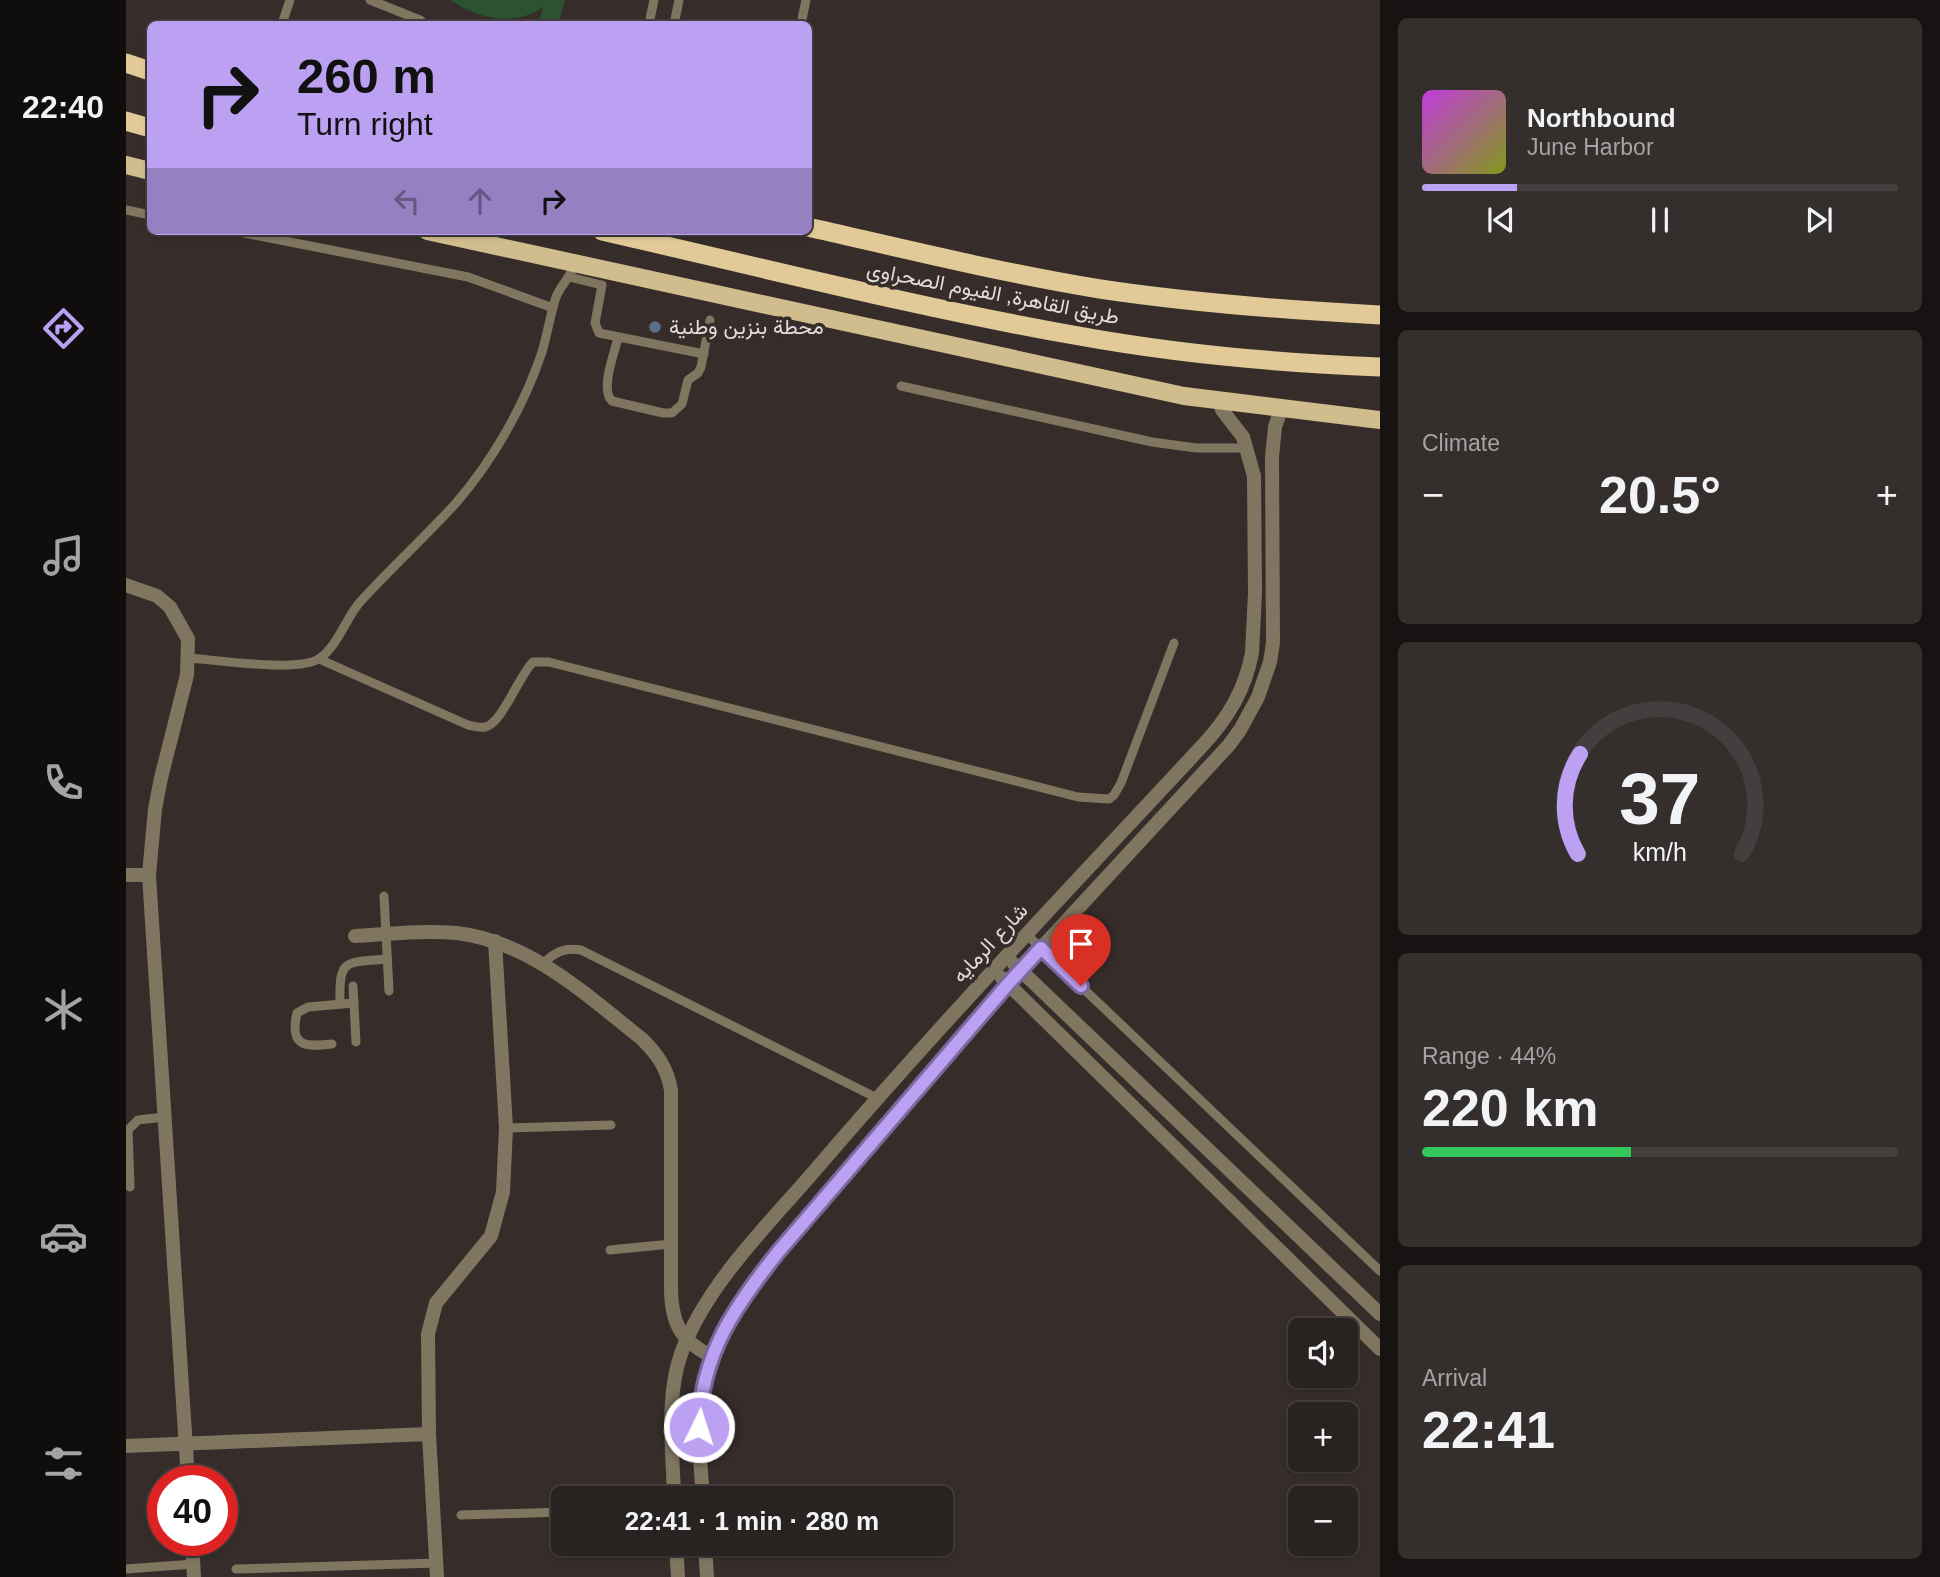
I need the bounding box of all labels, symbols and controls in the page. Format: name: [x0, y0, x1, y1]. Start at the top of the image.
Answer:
icon: right: [182, 49, 273, 140]
text: 260 m: [297, 49, 436, 103]
text: 22:40: [22, 89, 104, 125]
text: Northbound: [1527, 103, 1676, 133]
text: Turn right: [297, 106, 433, 142]
text: June Harbor: [1527, 134, 1654, 160]
icon: left: [388, 182, 426, 220]
icon: ahead: [461, 182, 499, 220]
icon: right: [534, 182, 572, 220]
icon: previous: [1482, 201, 1520, 239]
icon: pause: [1641, 201, 1679, 239]
icon: next: [1800, 201, 1838, 239]
street label: طريق القاهرة, الفيوم الصحراوى: [864, 257, 1121, 331]
icon: directions: [39, 304, 88, 353]
place label: محطة بنزين وطنية: [669, 315, 824, 340]
marker: محطة بنزين وطنية: [647, 319, 663, 335]
text: Climate: [1422, 430, 1500, 456]
text: 20.5°: [1599, 466, 1721, 524]
text: −: [1422, 474, 1444, 516]
text: +: [1876, 474, 1898, 516]
icon: music: [39, 531, 88, 580]
icon: phone: [39, 758, 88, 807]
text: 37: [1620, 759, 1700, 840]
text: km/h: [1633, 838, 1687, 866]
street label: شارع الرمايه: [947, 898, 1034, 989]
pin: [1051, 914, 1111, 986]
icon: arrive: [1062, 925, 1100, 963]
icon: climate: [39, 985, 88, 1034]
text: Range · 44%: [1422, 1043, 1556, 1069]
text: 220 km: [1422, 1079, 1598, 1137]
icon: car: [39, 1212, 88, 1261]
map controls: [1288, 1318, 1358, 1556]
button: sound: [1288, 1318, 1358, 1388]
text: Arrival: [1422, 1365, 1487, 1391]
position arrow: [662, 1390, 736, 1464]
text: 22:41: [1422, 1401, 1555, 1459]
button: +: [1288, 1402, 1358, 1472]
icon: filters: [39, 1439, 88, 1488]
speed limit sign: 40: [147, 1465, 238, 1556]
button: −: [1288, 1486, 1358, 1556]
text: 22:41 · 1 min · 280 m: [625, 1506, 879, 1536]

